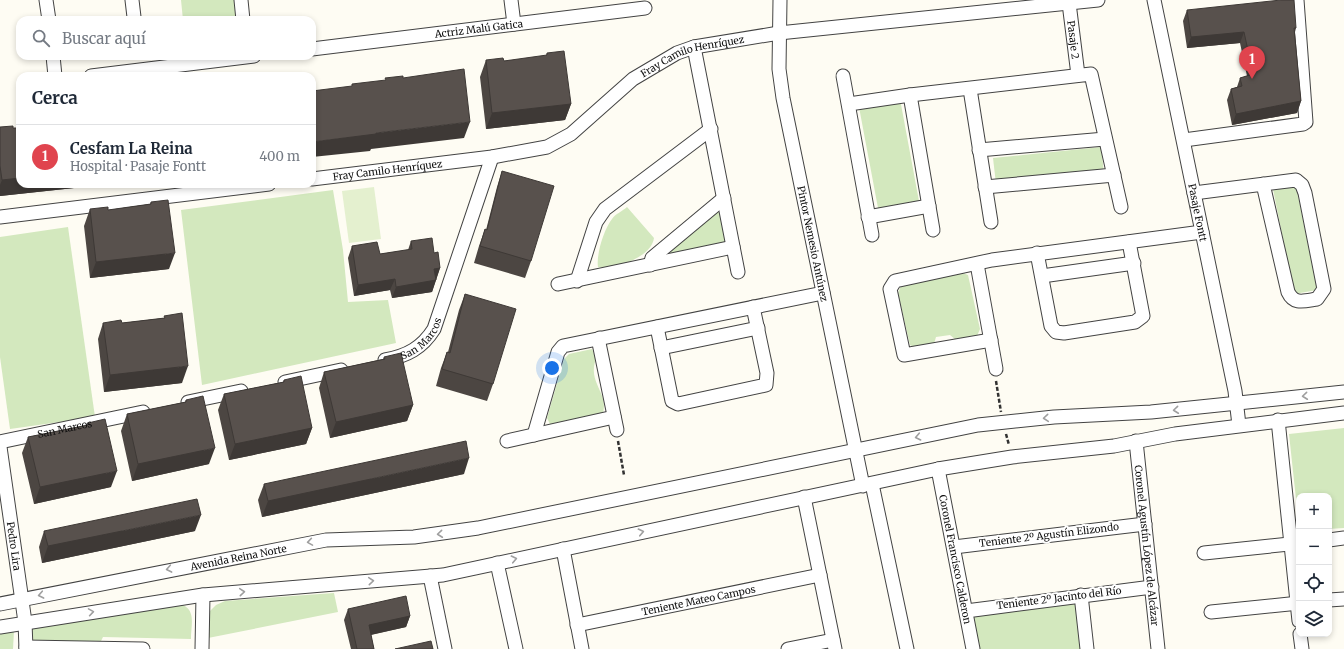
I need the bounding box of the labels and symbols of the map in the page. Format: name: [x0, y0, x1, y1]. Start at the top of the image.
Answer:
street label: Actriz Malú Gatica: [433, 17, 524, 40]
street label: Pasaje 2: [1065, 20, 1082, 60]
street label: Fray Camilo Henríquez: [638, 32, 746, 80]
pin: 1: [1239, 46, 1265, 79]
street label: Fray Camilo Henríquez: [332, 157, 444, 183]
street label: Pasaje Fontt: [1186, 182, 1210, 243]
street label: Pintor Nemesio Antúnez: [795, 185, 831, 303]
street label: San Marcos: [398, 316, 444, 362]
your location: [542, 358, 562, 378]
one-way arrow: [1302, 391, 1308, 400]
one-way arrow: [1173, 405, 1179, 414]
one-way arrow: [1043, 413, 1049, 422]
street label: San Marcos: [36, 416, 93, 441]
one-way arrow: [915, 432, 921, 440]
street label: Coronel Agustín López de Alcázar: [1132, 464, 1162, 627]
street label: Coronel Francisco Calderon: [937, 494, 975, 625]
street label: Teniente 2º Agustín Elizondo: [978, 520, 1120, 550]
street label: Pedro Lira: [4, 521, 24, 572]
one-way arrow: [637, 528, 644, 537]
one-way arrow: [437, 529, 443, 538]
one-way arrow: [307, 537, 313, 546]
street label: Avenida Reina Norte: [188, 541, 288, 573]
one-way arrow: [510, 556, 517, 564]
one-way arrow: [165, 565, 172, 573]
one-way arrow: [368, 577, 375, 586]
street label: Teniente Mateo Campos: [640, 582, 757, 618]
street label: Teniente 2º Jacinto del Río: [996, 584, 1122, 612]
one-way arrow: [239, 587, 245, 596]
one-way arrow: [38, 590, 44, 598]
one-way arrow: [88, 608, 94, 617]

